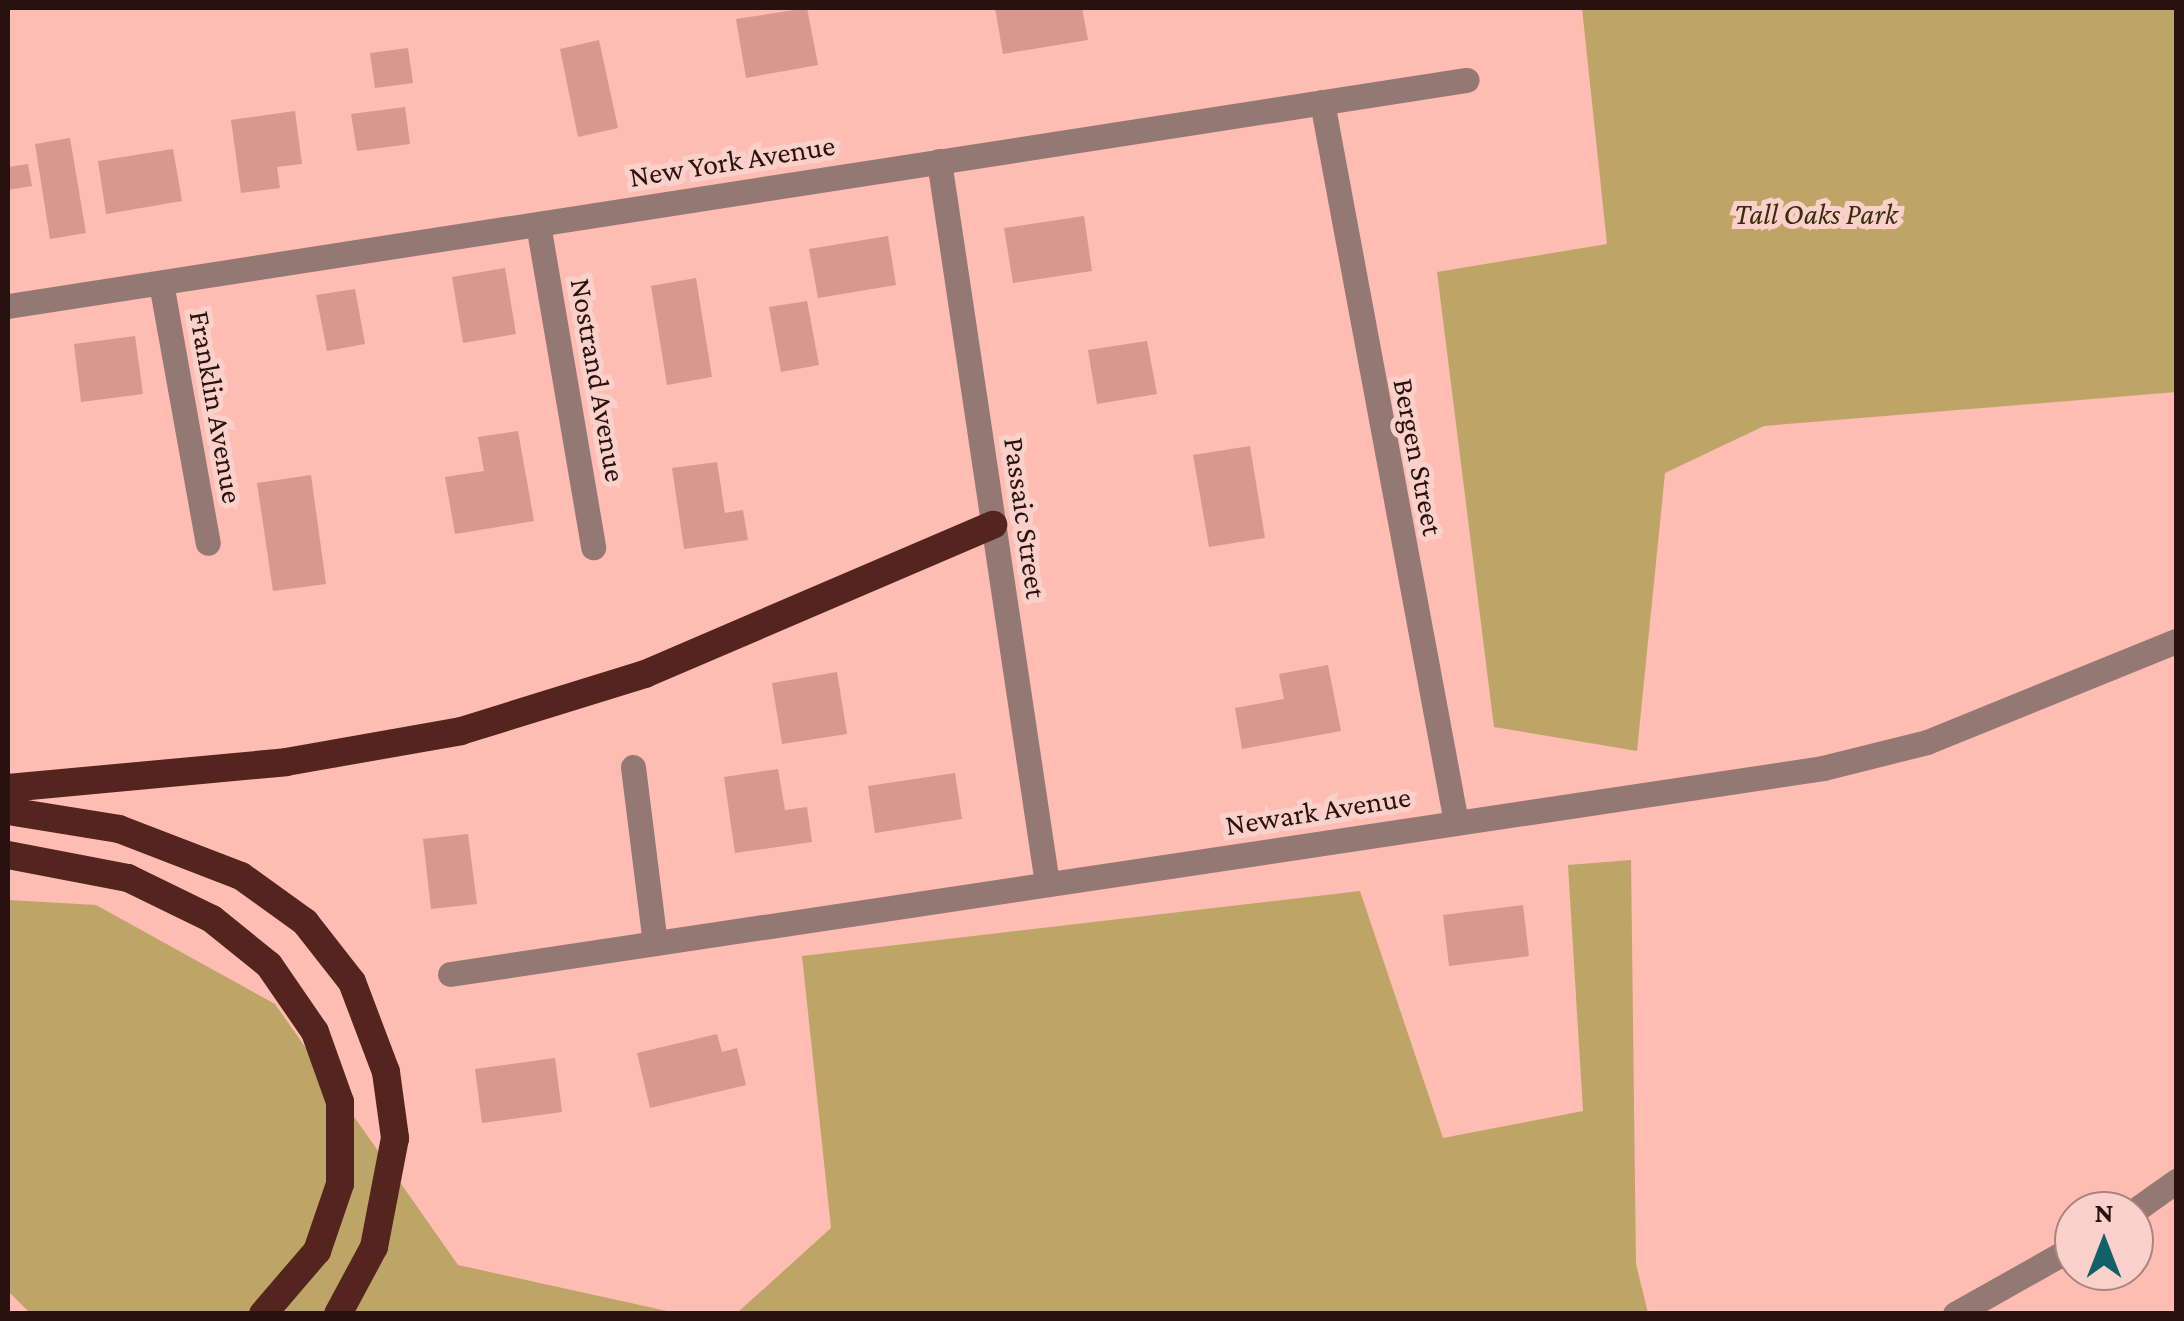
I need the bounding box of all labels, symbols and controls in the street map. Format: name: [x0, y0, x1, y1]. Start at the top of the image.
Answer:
street label: New York Avenue: [627, 127, 837, 195]
park label: Tall Oaks Park: [1734, 196, 1898, 232]
street label: Nostrand Avenue: [562, 275, 634, 485]
street label: Franklin Avenue: [181, 308, 251, 506]
street label: Bergen Street: [1385, 375, 1451, 539]
street label: Passaic Street: [996, 435, 1054, 601]
street label: Newark Avenue: [1223, 779, 1413, 843]
north arrow: [2054, 1191, 2154, 1291]
text: N: [2094, 1197, 2114, 1228]

